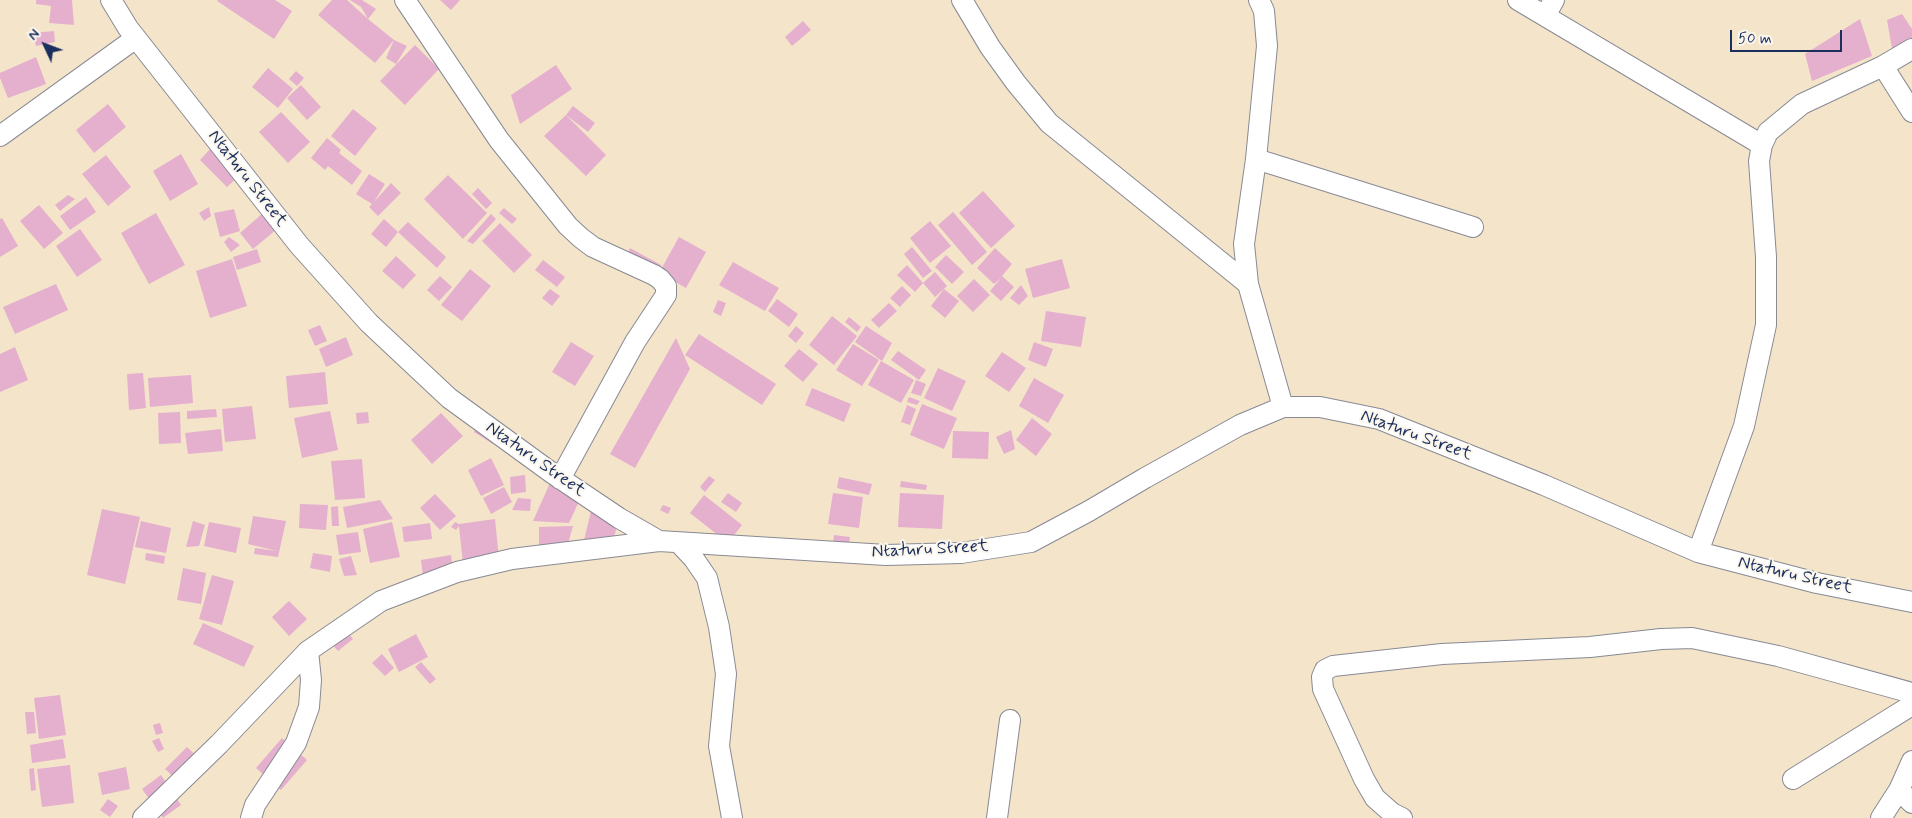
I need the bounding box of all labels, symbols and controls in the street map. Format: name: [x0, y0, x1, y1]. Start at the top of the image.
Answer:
north arrow: [20, 20, 70, 70]
scale bar: [1732, 20, 1844, 52]
text: N: [24, 25, 44, 44]
text: 50 m: [1738, 29, 1772, 49]
street label: Ntaturu Street: [203, 126, 291, 232]
street label: Ntaturu Street: [1357, 406, 1475, 466]
street label: Ntaturu Street: [481, 418, 589, 502]
street label: Ntaturu Street: [871, 536, 989, 564]
street label: Ntaturu Street: [1736, 552, 1854, 600]

